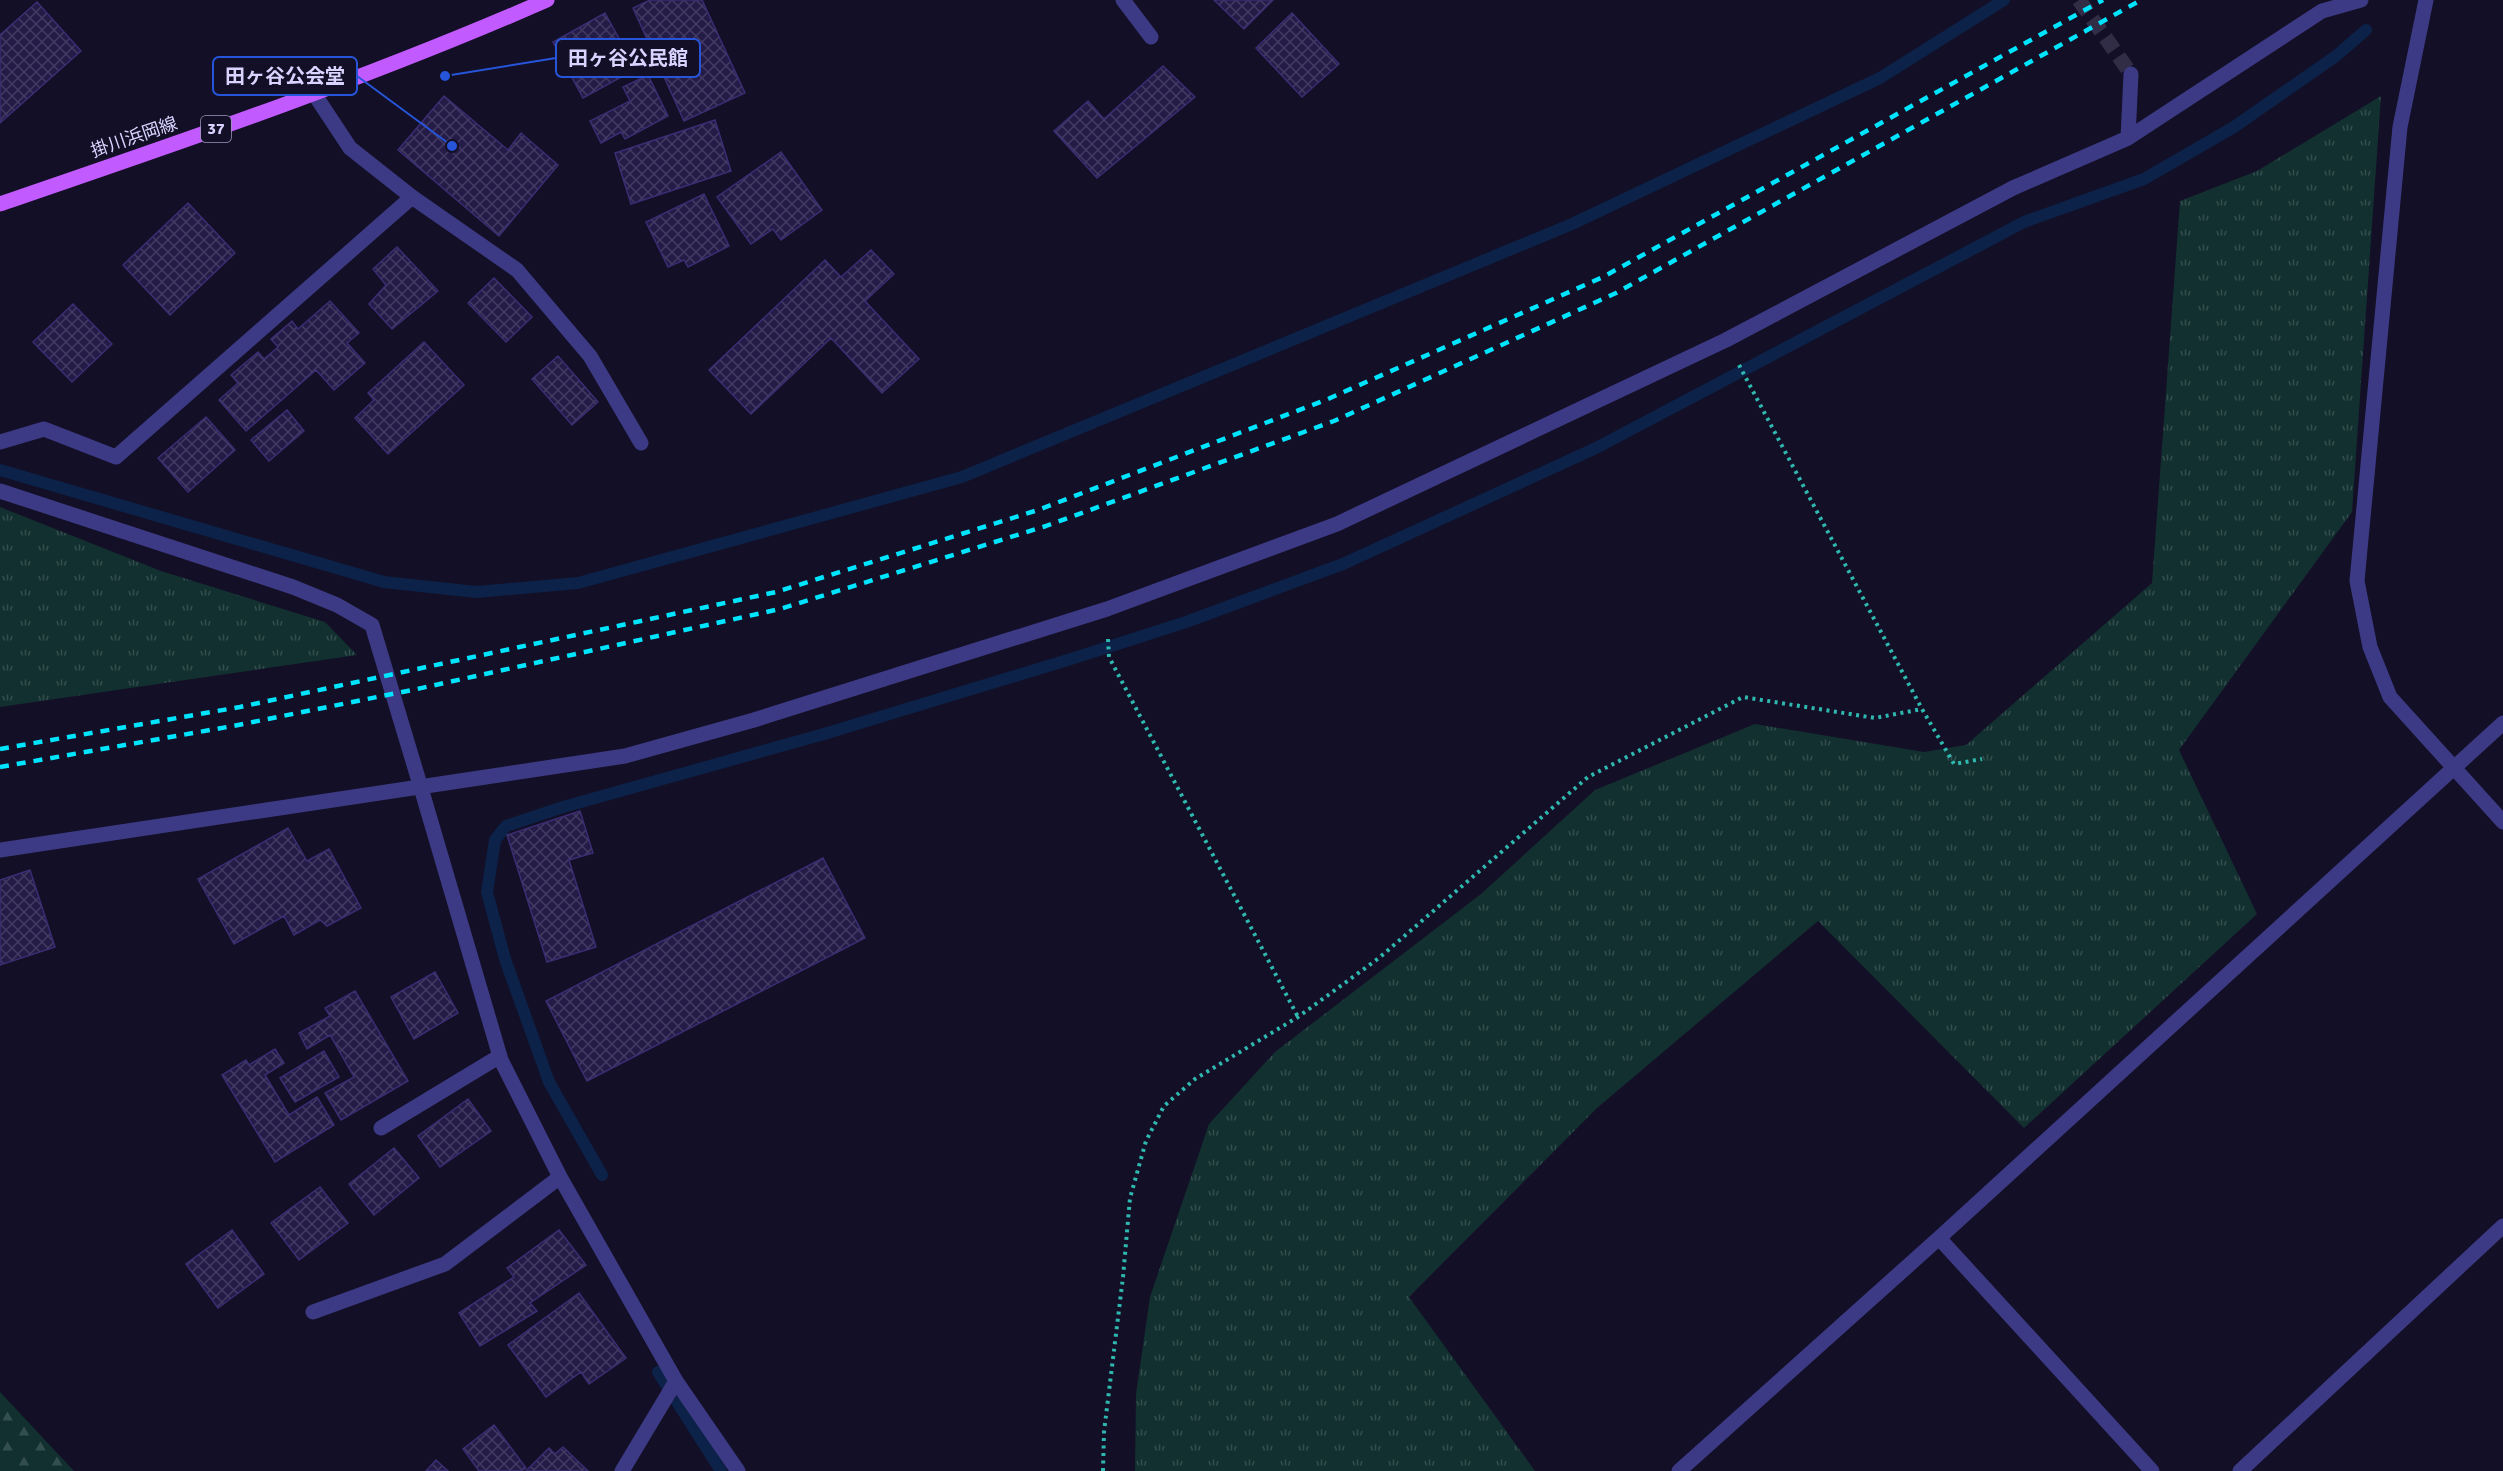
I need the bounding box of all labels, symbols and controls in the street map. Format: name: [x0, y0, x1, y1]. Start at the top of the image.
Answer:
callout: 田ヶ谷公民館: [556, 39, 700, 77]
text: 田ヶ谷公民館: [568, 46, 688, 71]
callout: 田ヶ谷公会堂: [213, 57, 357, 95]
text: 田ヶ谷公会堂: [225, 64, 345, 89]
street label: 掛川浜岡線: [88, 112, 180, 162]
road number: 37: [201, 116, 231, 142]

